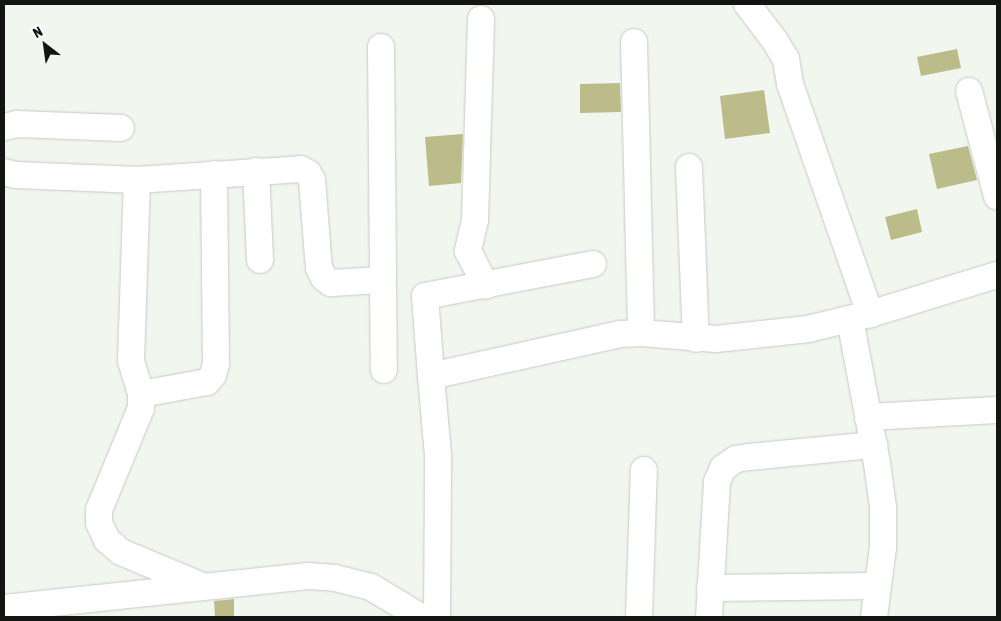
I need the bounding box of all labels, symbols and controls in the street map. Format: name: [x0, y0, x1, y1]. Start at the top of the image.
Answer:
north arrow: [20, 20, 70, 70]
text: N: [30, 23, 45, 41]

